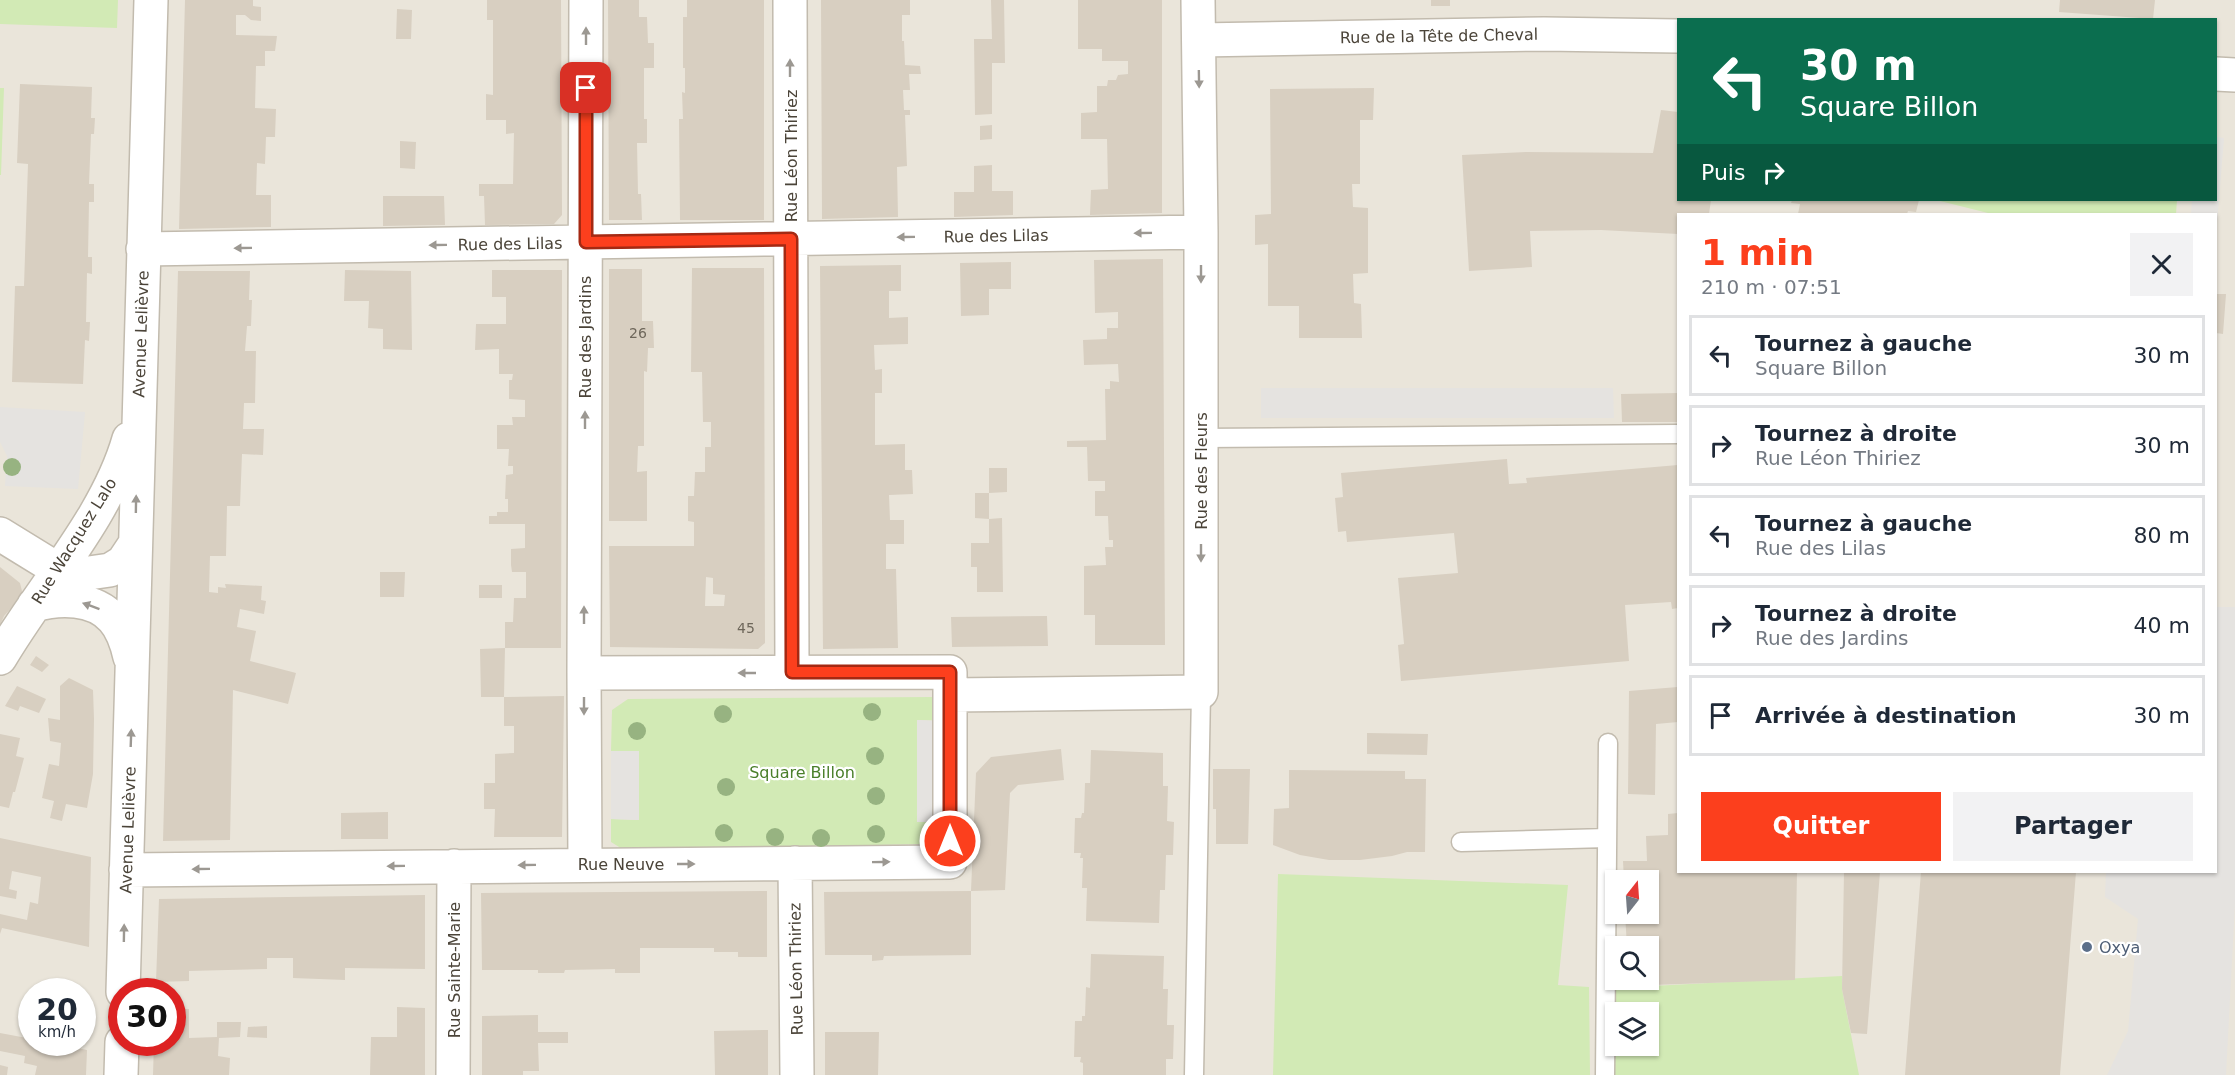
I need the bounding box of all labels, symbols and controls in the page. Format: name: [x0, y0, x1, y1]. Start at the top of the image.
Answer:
street label: Rue de la Tête de Cheval: [1340, 25, 1538, 47]
one-way arrow: [581, 26, 591, 45]
text: 30 m: [1800, 41, 1917, 90]
icon: left: [1701, 42, 1779, 120]
one-way arrow: [785, 58, 795, 77]
pin: [560, 62, 611, 113]
one-way arrow: [1194, 70, 1204, 89]
icon: arrive: [569, 71, 602, 104]
street label: Rue Léon Thiriez: [782, 90, 801, 222]
text: Square Billon: [1800, 91, 1978, 122]
icon: right: [1757, 156, 1790, 189]
text: Puis: [1701, 160, 1745, 185]
street label: Rue des Lilas: [943, 226, 1049, 246]
one-way arrow: [1133, 229, 1152, 238]
text: 1 min: [1701, 232, 1814, 273]
one-way arrow: [896, 233, 915, 242]
button: close: [2130, 233, 2193, 296]
street label: Rue des Lilas: [457, 234, 563, 254]
one-way arrow: [428, 240, 447, 250]
one-way arrow: [233, 243, 252, 253]
one-way arrow: [1196, 265, 1206, 284]
street label: Avenue Lelièvre: [129, 270, 153, 398]
text: 210 m · 07:51: [1701, 275, 1842, 299]
street label: Rue des Jardins: [576, 276, 595, 398]
house number: 26: [629, 325, 647, 341]
text: Tournez à gauche: [1755, 331, 1972, 356]
icon: left: [1704, 339, 1737, 372]
text: 30 m: [2134, 343, 2190, 368]
text: Square Billon: [1755, 356, 1887, 380]
one-way arrow: [580, 410, 590, 429]
street label: Rue des Fleurs: [1192, 412, 1211, 530]
text: Tournez à droite: [1755, 421, 1957, 446]
icon: right: [1704, 429, 1737, 462]
text: 30 m: [2134, 433, 2190, 458]
text: Rue Léon Thiriez: [1755, 446, 1921, 470]
street label: Rue Wacquez Lalo: [27, 474, 121, 608]
one-way arrow: [131, 495, 141, 514]
text: Tournez à gauche: [1755, 511, 1972, 536]
icon: left: [1704, 519, 1737, 552]
text: 80 m: [2134, 523, 2190, 548]
text: Rue des Lilas: [1755, 536, 1886, 560]
one-way arrow: [1196, 544, 1206, 563]
one-way arrow: [82, 601, 100, 611]
text: Tournez à droite: [1755, 601, 1957, 626]
one-way arrow: [579, 605, 589, 624]
icon: right: [1704, 609, 1737, 642]
text: 40 m: [2134, 613, 2190, 638]
house number: 45: [737, 620, 755, 636]
text: Rue des Jardins: [1755, 626, 1909, 650]
one-way arrow: [737, 668, 756, 678]
one-way arrow: [579, 696, 589, 715]
icon: arrive: [1704, 699, 1737, 732]
text: Arrivée à destination: [1755, 703, 2017, 728]
text: 30 m: [2134, 703, 2190, 728]
one-way arrow: [126, 729, 135, 748]
park label: Square Billon: [749, 763, 855, 782]
street label: Avenue Lelièvre: [116, 766, 140, 894]
button: Quitter: [1701, 792, 1941, 861]
button: Partager: [1953, 792, 2193, 861]
position arrow: [918, 809, 982, 873]
street label: Rue Neuve: [578, 855, 664, 874]
one-way arrow: [871, 857, 890, 867]
one-way arrow: [676, 859, 695, 869]
one-way arrow: [517, 860, 536, 870]
one-way arrow: [386, 862, 405, 871]
one-way arrow: [191, 864, 210, 874]
north arrow: [1605, 870, 1659, 924]
map controls: [1605, 870, 1659, 1056]
street label: Rue Sainte-Marie: [445, 902, 464, 1038]
street label: Rue Léon Thiriez: [785, 903, 807, 1035]
one-way arrow: [120, 924, 129, 943]
button: search: [1605, 936, 1659, 990]
place label: Oxya: [2099, 938, 2140, 957]
marker: Oxya: [2080, 940, 2094, 954]
speed limit sign: 30: [108, 978, 186, 1056]
text: 20: [36, 992, 78, 1027]
button: layers: [1605, 1002, 1659, 1056]
text: km/h: [38, 1023, 76, 1041]

